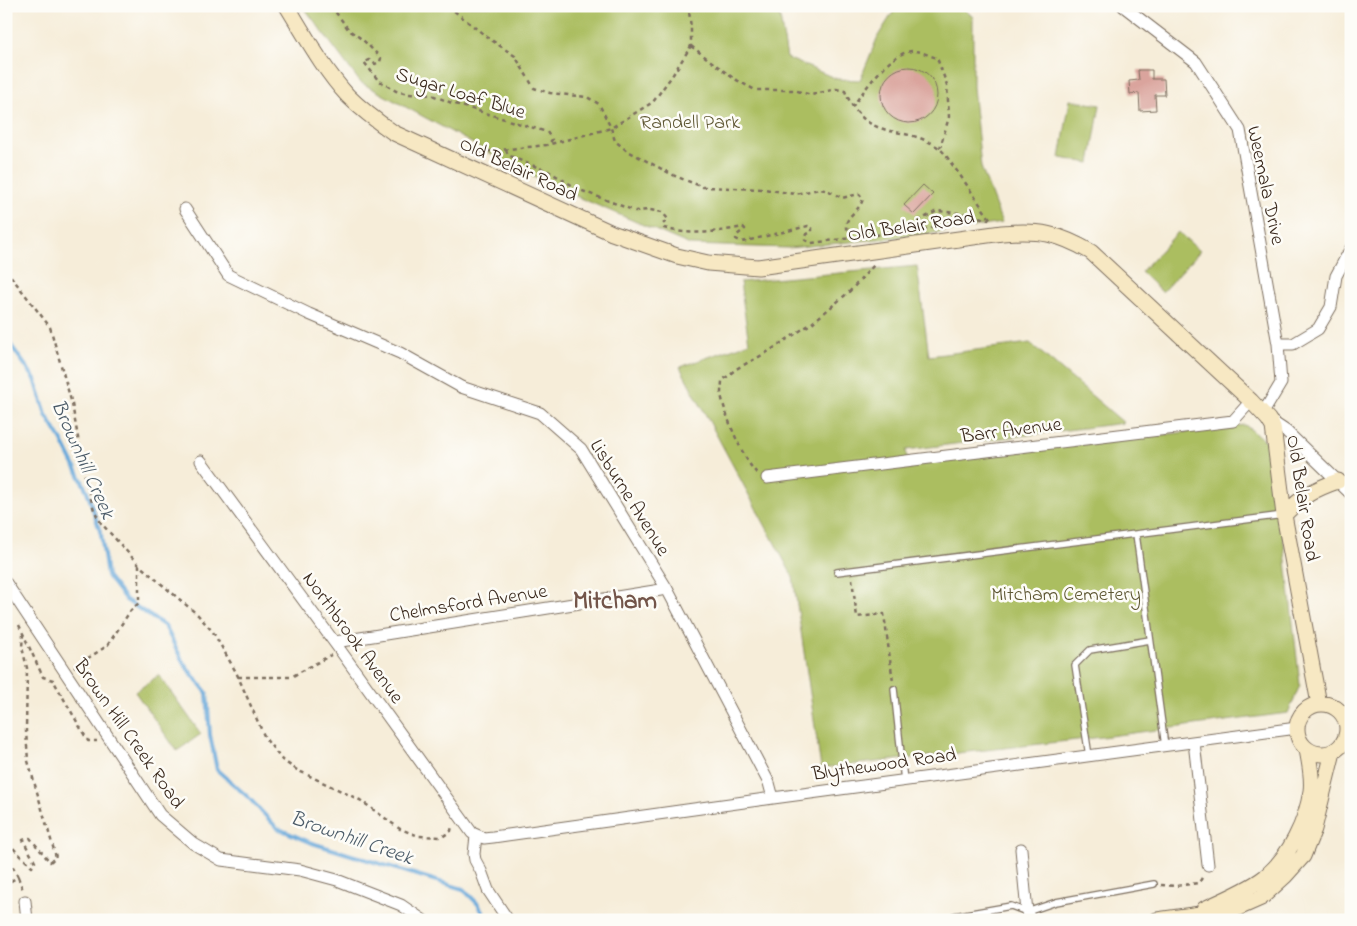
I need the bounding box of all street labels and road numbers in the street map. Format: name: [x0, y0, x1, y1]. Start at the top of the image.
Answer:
street label: Sugar Loaf Blue: [392, 61, 529, 129]
street label: Weemala Drive: [1238, 123, 1291, 248]
street label: Old Belair Road: [454, 130, 582, 210]
street label: Old Belair Road: [846, 204, 977, 251]
street label: Barr Avenue: [958, 411, 1063, 452]
street label: Old Belair Road: [1277, 433, 1326, 564]
street label: Lisburne Avenue: [581, 434, 676, 562]
street label: Northbrook Avenue: [294, 567, 410, 710]
street label: Chelmsford Avenue: [387, 578, 549, 631]
street label: Brown Hill Creek Road: [65, 653, 191, 815]
street label: Blythewood Road: [809, 741, 958, 790]

